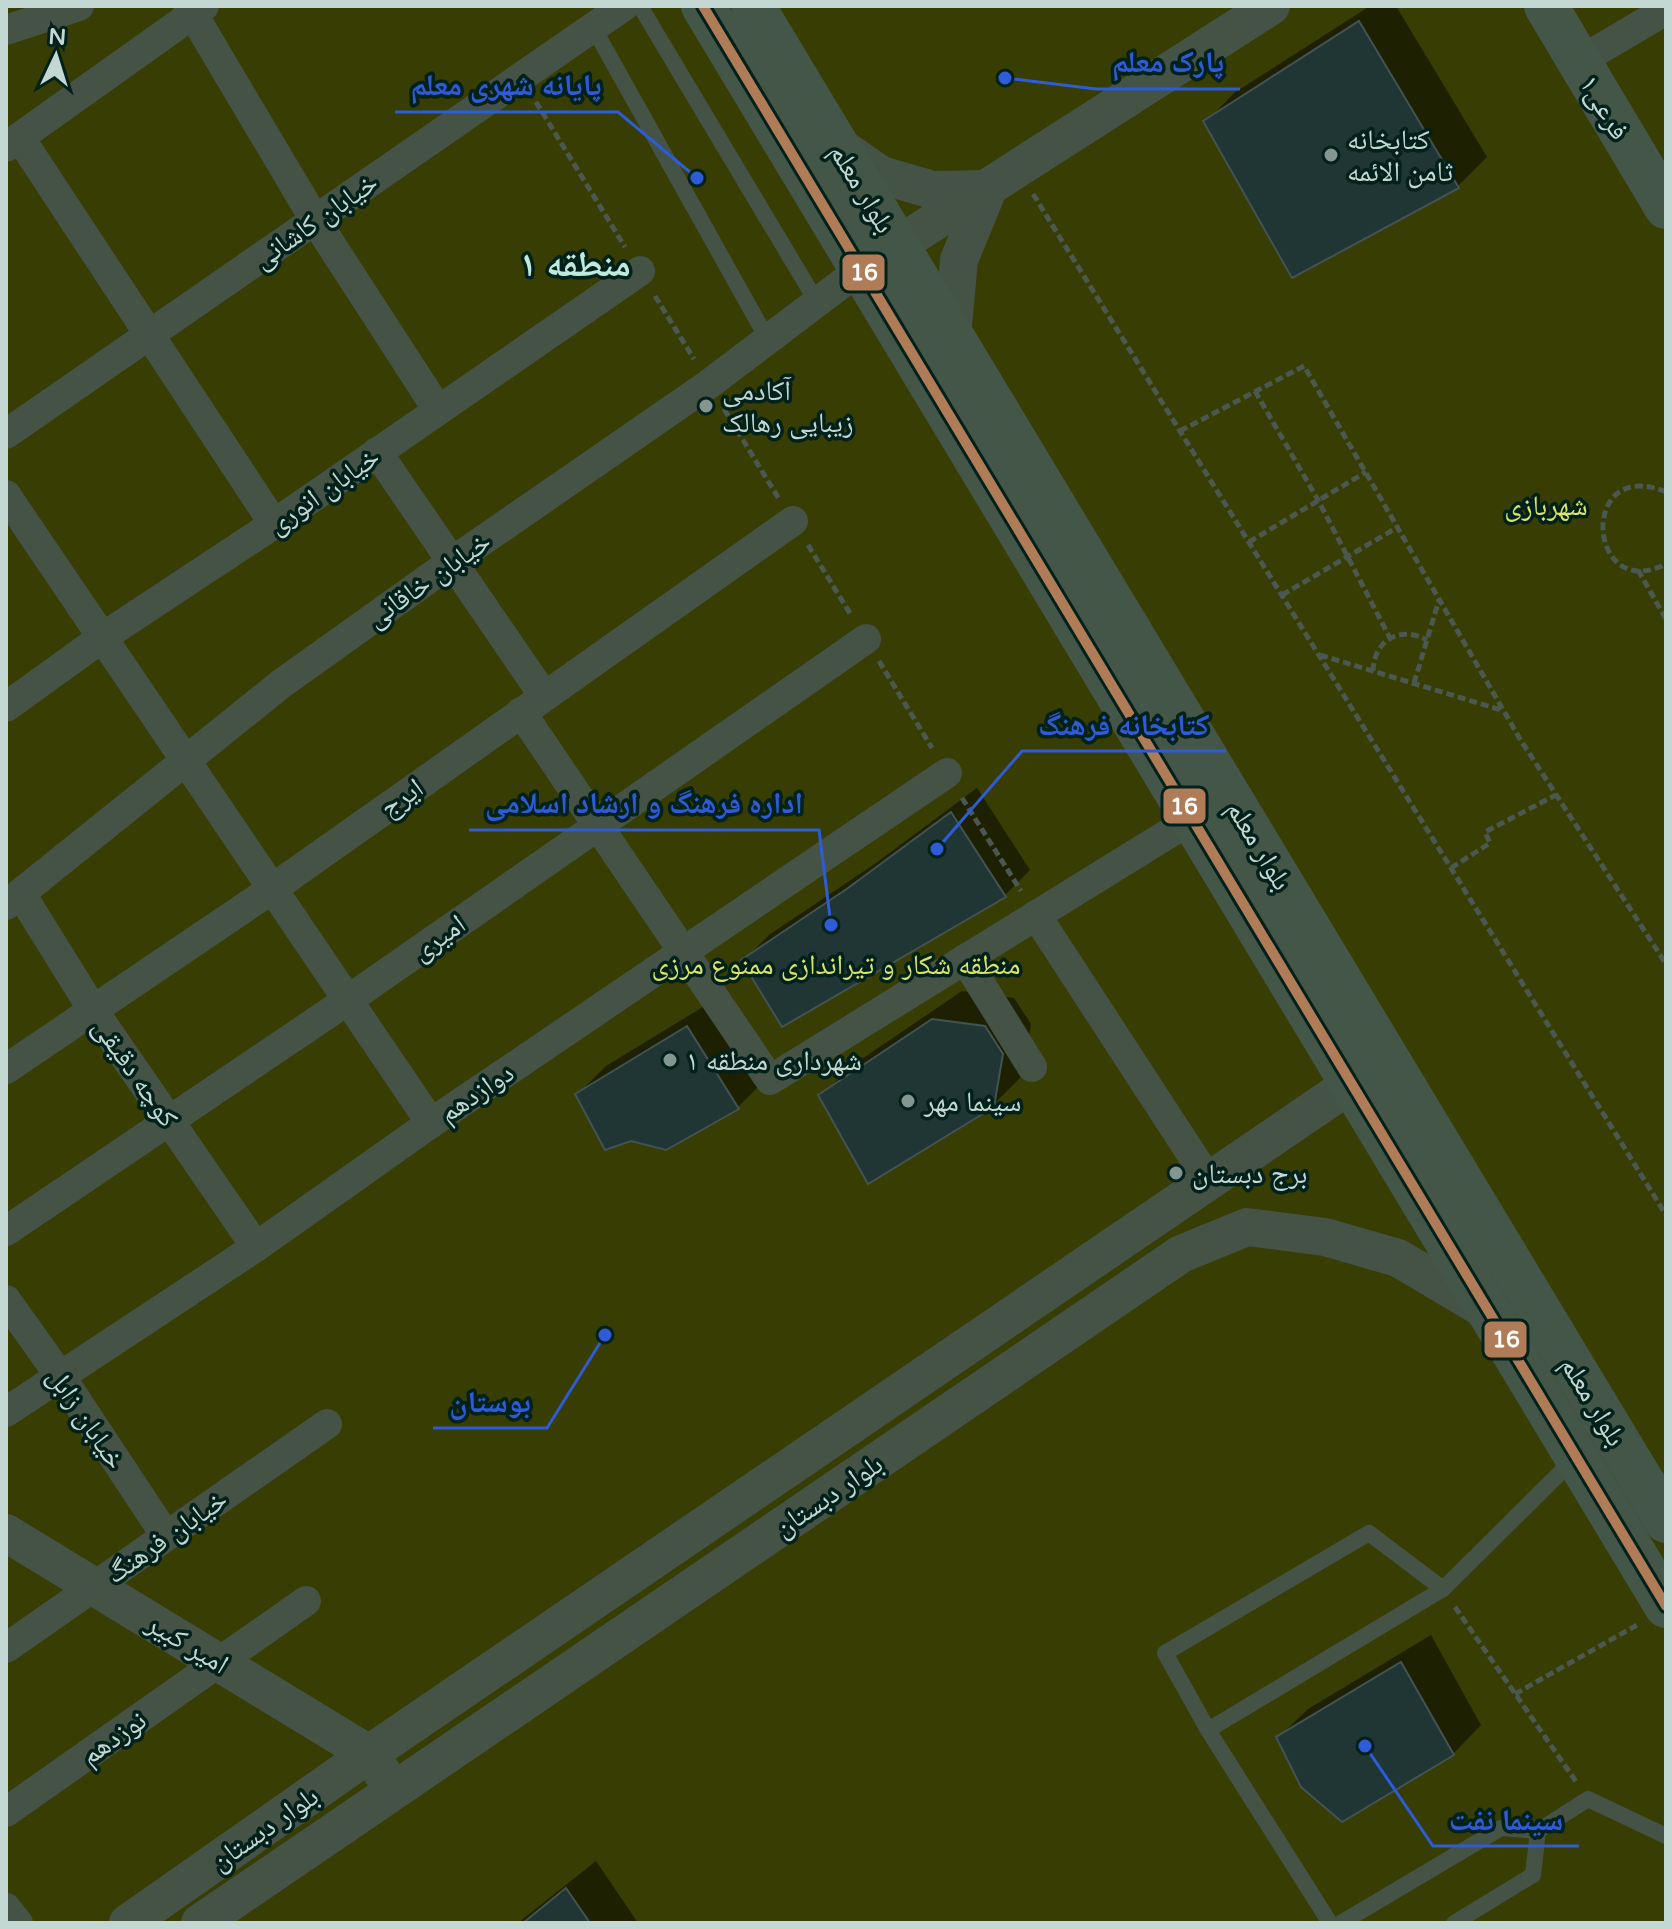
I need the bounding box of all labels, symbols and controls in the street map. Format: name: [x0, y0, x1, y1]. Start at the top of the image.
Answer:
north arrow: [16, 16, 96, 96]
text: N: [48, 23, 67, 51]
callout: پارک معلم: [1096, 35, 1240, 89]
text: پارک معلم: [1112, 44, 1224, 82]
callout: پایانه شهری معلم: [395, 58, 618, 112]
text: پایانه شهری معلم: [410, 67, 602, 105]
street label: فرعی۱: [1572, 69, 1636, 146]
place label: کتابخانه ثامن الائمه: [1347, 123, 1453, 189]
street label: بلوار معلم: [821, 138, 902, 240]
marker: کتابخانه ثامن الائمه: [1322, 146, 1340, 164]
street label: خیابان کاشانی: [247, 165, 385, 276]
district label: منطقه ۱: [519, 243, 631, 286]
line badge: 16: [841, 253, 886, 292]
text: 16: [850, 260, 878, 286]
place label: آکادمی زیبایی رهالک: [722, 374, 854, 440]
marker: آکادمی زیبایی رهالک: [697, 397, 715, 415]
street label: خیابان انوری: [261, 440, 386, 542]
park label: شهربازی: [1504, 489, 1588, 523]
street label: خیابان خاقانی: [360, 525, 497, 635]
callout: کتابخانه فرهنگ: [1022, 697, 1226, 751]
text: کتابخانه فرهنگ: [1038, 707, 1210, 744]
street label: ایرج: [373, 771, 430, 825]
callout: اداره فرهنگ و ارشاد اسلامی: [469, 776, 819, 830]
text: اداره فرهنگ و ارشاد اسلامی: [485, 785, 803, 822]
line badge: 16: [1162, 787, 1207, 825]
text: 16: [1170, 794, 1198, 820]
street label: بلوار معلم: [1218, 795, 1299, 897]
street label: امیری: [405, 907, 472, 968]
park label: منطقه شکار و تیراندازی ممنوع مرزی: [652, 948, 1020, 982]
street label: کوچه دقیقی: [85, 1011, 185, 1134]
place label: شهرداری منطقه ۱: [686, 1044, 862, 1078]
marker: شهرداری منطقه ۱: [661, 1051, 679, 1069]
street label: دوازدهم: [433, 1056, 521, 1131]
place label: سینما مهر: [923, 1085, 1021, 1119]
marker: سینما مهر: [899, 1092, 917, 1110]
place label: برج دبستان: [1192, 1157, 1308, 1191]
marker: برج دبستان: [1167, 1164, 1185, 1182]
line badge: 16: [1483, 1320, 1528, 1359]
text: 16: [1492, 1327, 1520, 1353]
street label: بلوار معلم: [1552, 1351, 1633, 1453]
street label: خیابان زابل: [40, 1361, 132, 1476]
callout: بوستان: [433, 1374, 547, 1428]
text: بوستان: [449, 1384, 531, 1421]
street label: بلوار دبستان: [768, 1447, 889, 1545]
street label: خیابان فرهنگ: [99, 1483, 234, 1591]
street label: امیر کبیر: [140, 1606, 235, 1681]
street label: نوزدهم: [74, 1703, 153, 1773]
street label: بلوار دبستان: [204, 1779, 325, 1878]
callout: سینما نفت: [1433, 1792, 1579, 1846]
text: سینما نفت: [1449, 1802, 1563, 1839]

